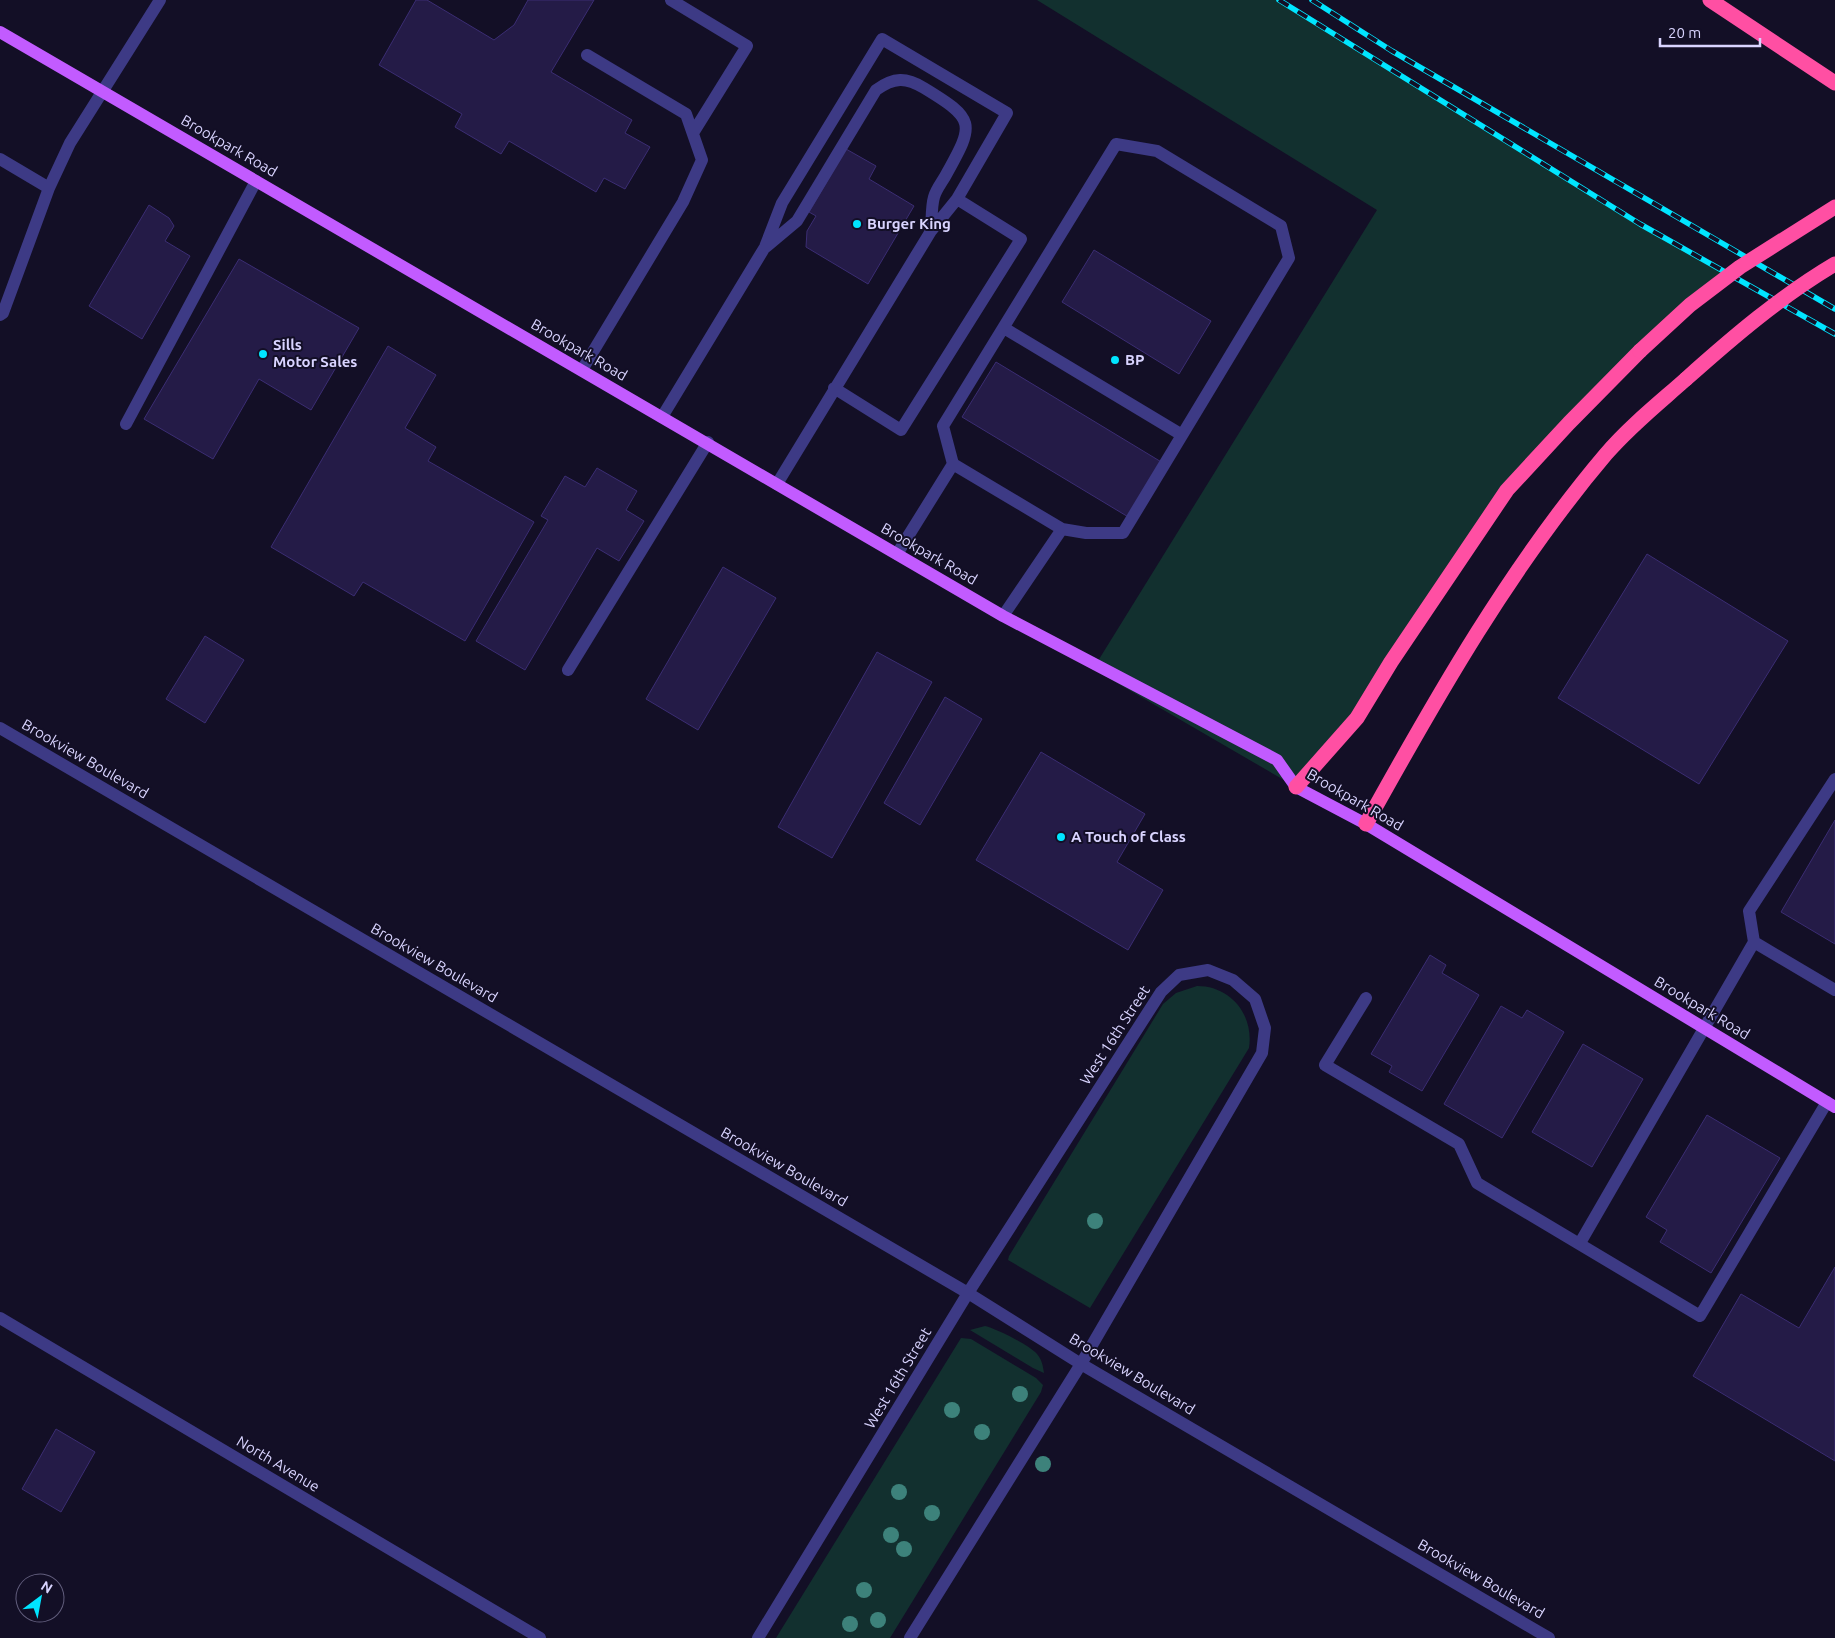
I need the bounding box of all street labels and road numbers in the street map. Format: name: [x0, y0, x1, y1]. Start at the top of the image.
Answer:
street label: Brookpark Road: [178, 111, 280, 180]
street label: Brookpark Road: [528, 315, 630, 384]
street label: Brookpark Road: [878, 519, 980, 588]
street label: Brookview Boulevard: [19, 715, 152, 802]
street label: Brookpark Road: [1304, 765, 1406, 834]
street label: Brookview Boulevard: [368, 919, 501, 1006]
street label: Brookpark Road: [1652, 972, 1753, 1043]
street label: West 16th Street: [1076, 982, 1153, 1087]
street label: Brookview Boulevard: [718, 1123, 851, 1210]
street label: West 16th Street: [861, 1324, 934, 1431]
street label: Brookview Boulevard: [1066, 1329, 1198, 1418]
street label: North Avenue: [234, 1432, 323, 1495]
street label: Brookview Boulevard: [1415, 1535, 1548, 1622]

